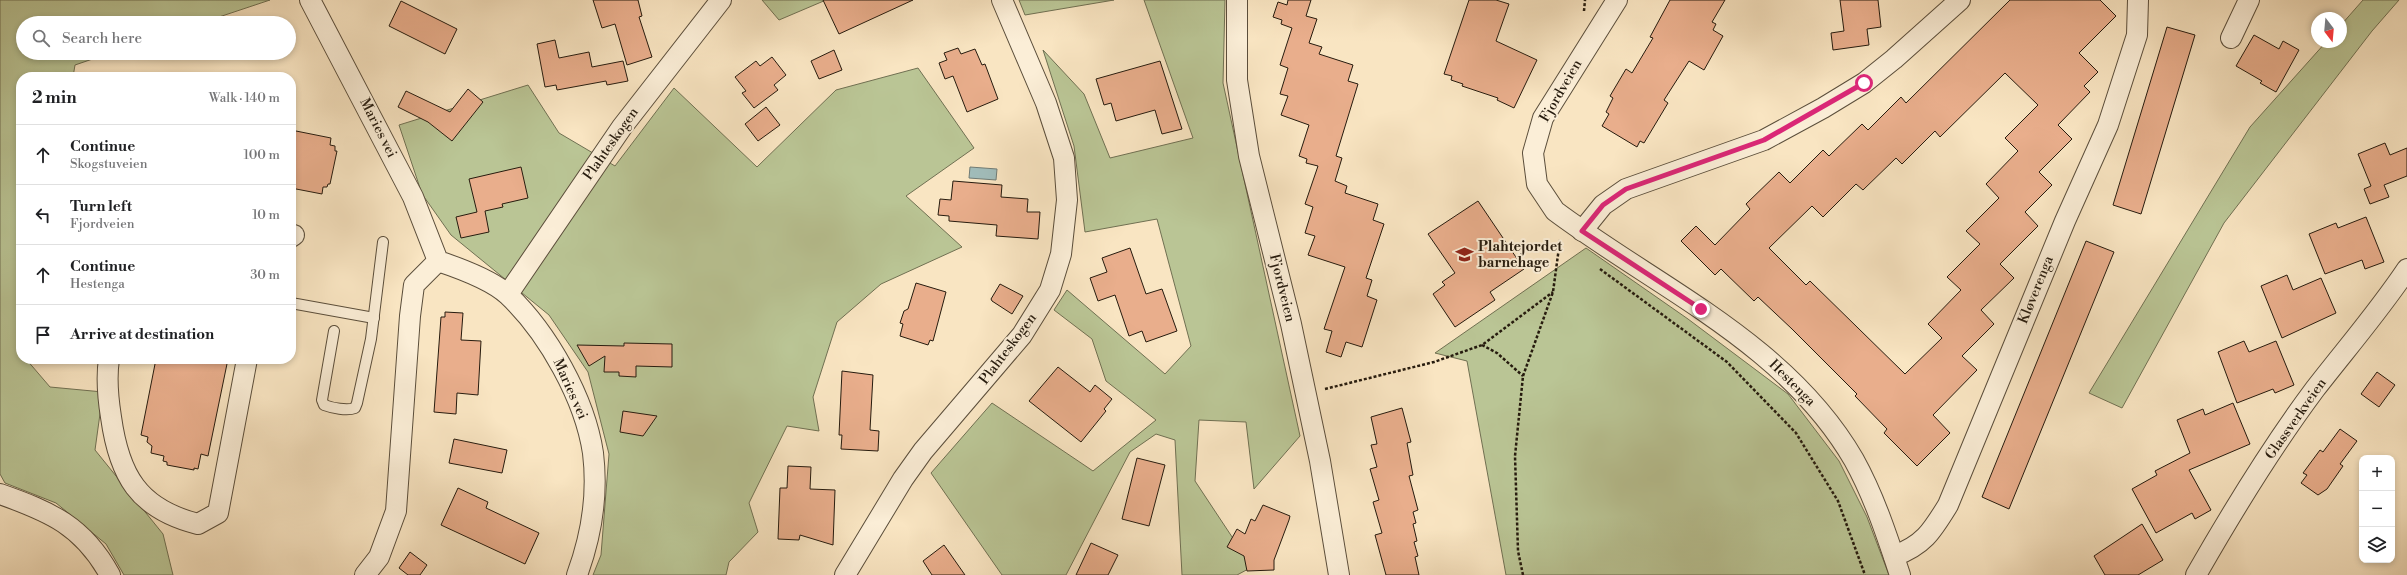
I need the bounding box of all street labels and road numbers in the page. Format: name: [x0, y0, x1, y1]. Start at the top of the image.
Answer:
street label: Fjordveien: [1536, 56, 1586, 126]
street label: Maries vei: [355, 95, 401, 161]
street label: Plahteskogen: [579, 104, 643, 184]
street label: Fjordveien: [1265, 252, 1299, 324]
street label: Kløverenga: [2014, 253, 2058, 327]
street label: Plahteskogen: [975, 309, 1041, 388]
street label: Maries vei: [549, 356, 592, 423]
street label: Hestenga: [1765, 356, 1820, 411]
street label: Glassverkveien: [2261, 374, 2331, 463]

